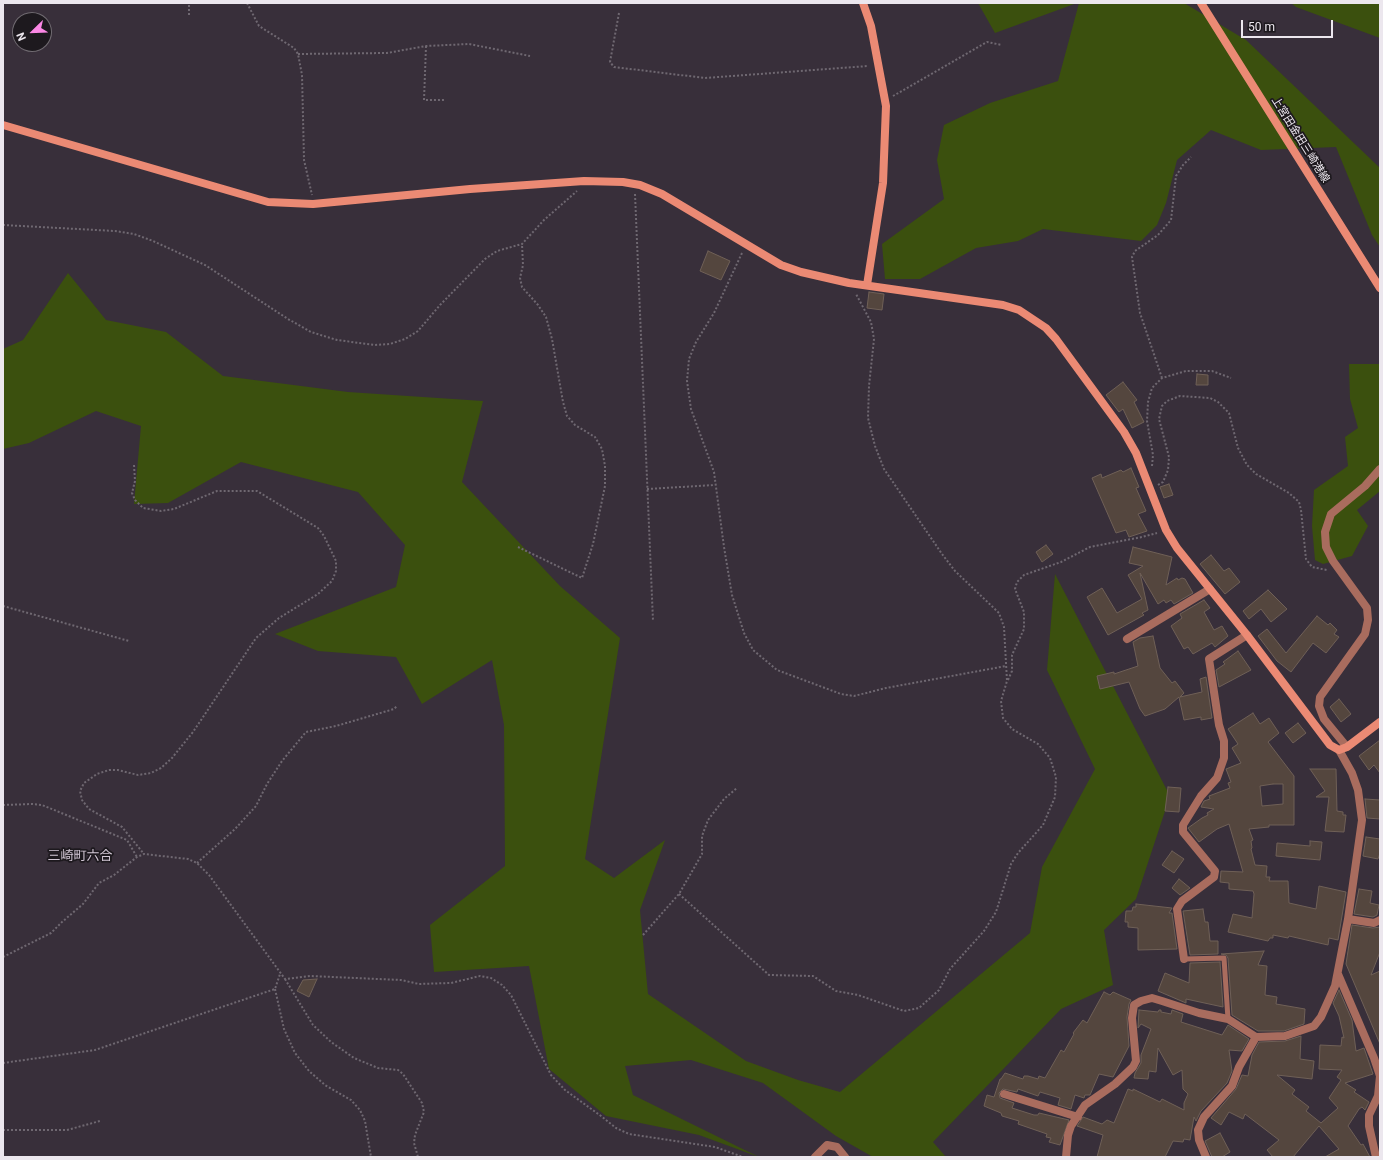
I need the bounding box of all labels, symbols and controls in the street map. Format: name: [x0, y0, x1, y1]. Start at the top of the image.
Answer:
north arrow: [12, 12, 52, 52]
scale bar: [1243, 12, 1335, 38]
text: 50 m: [1248, 20, 1275, 34]
text: N: [14, 30, 29, 43]
street label: 上宮田金田三崎港線: [1268, 95, 1332, 185]
district label: 三崎町六合: [48, 849, 112, 865]

